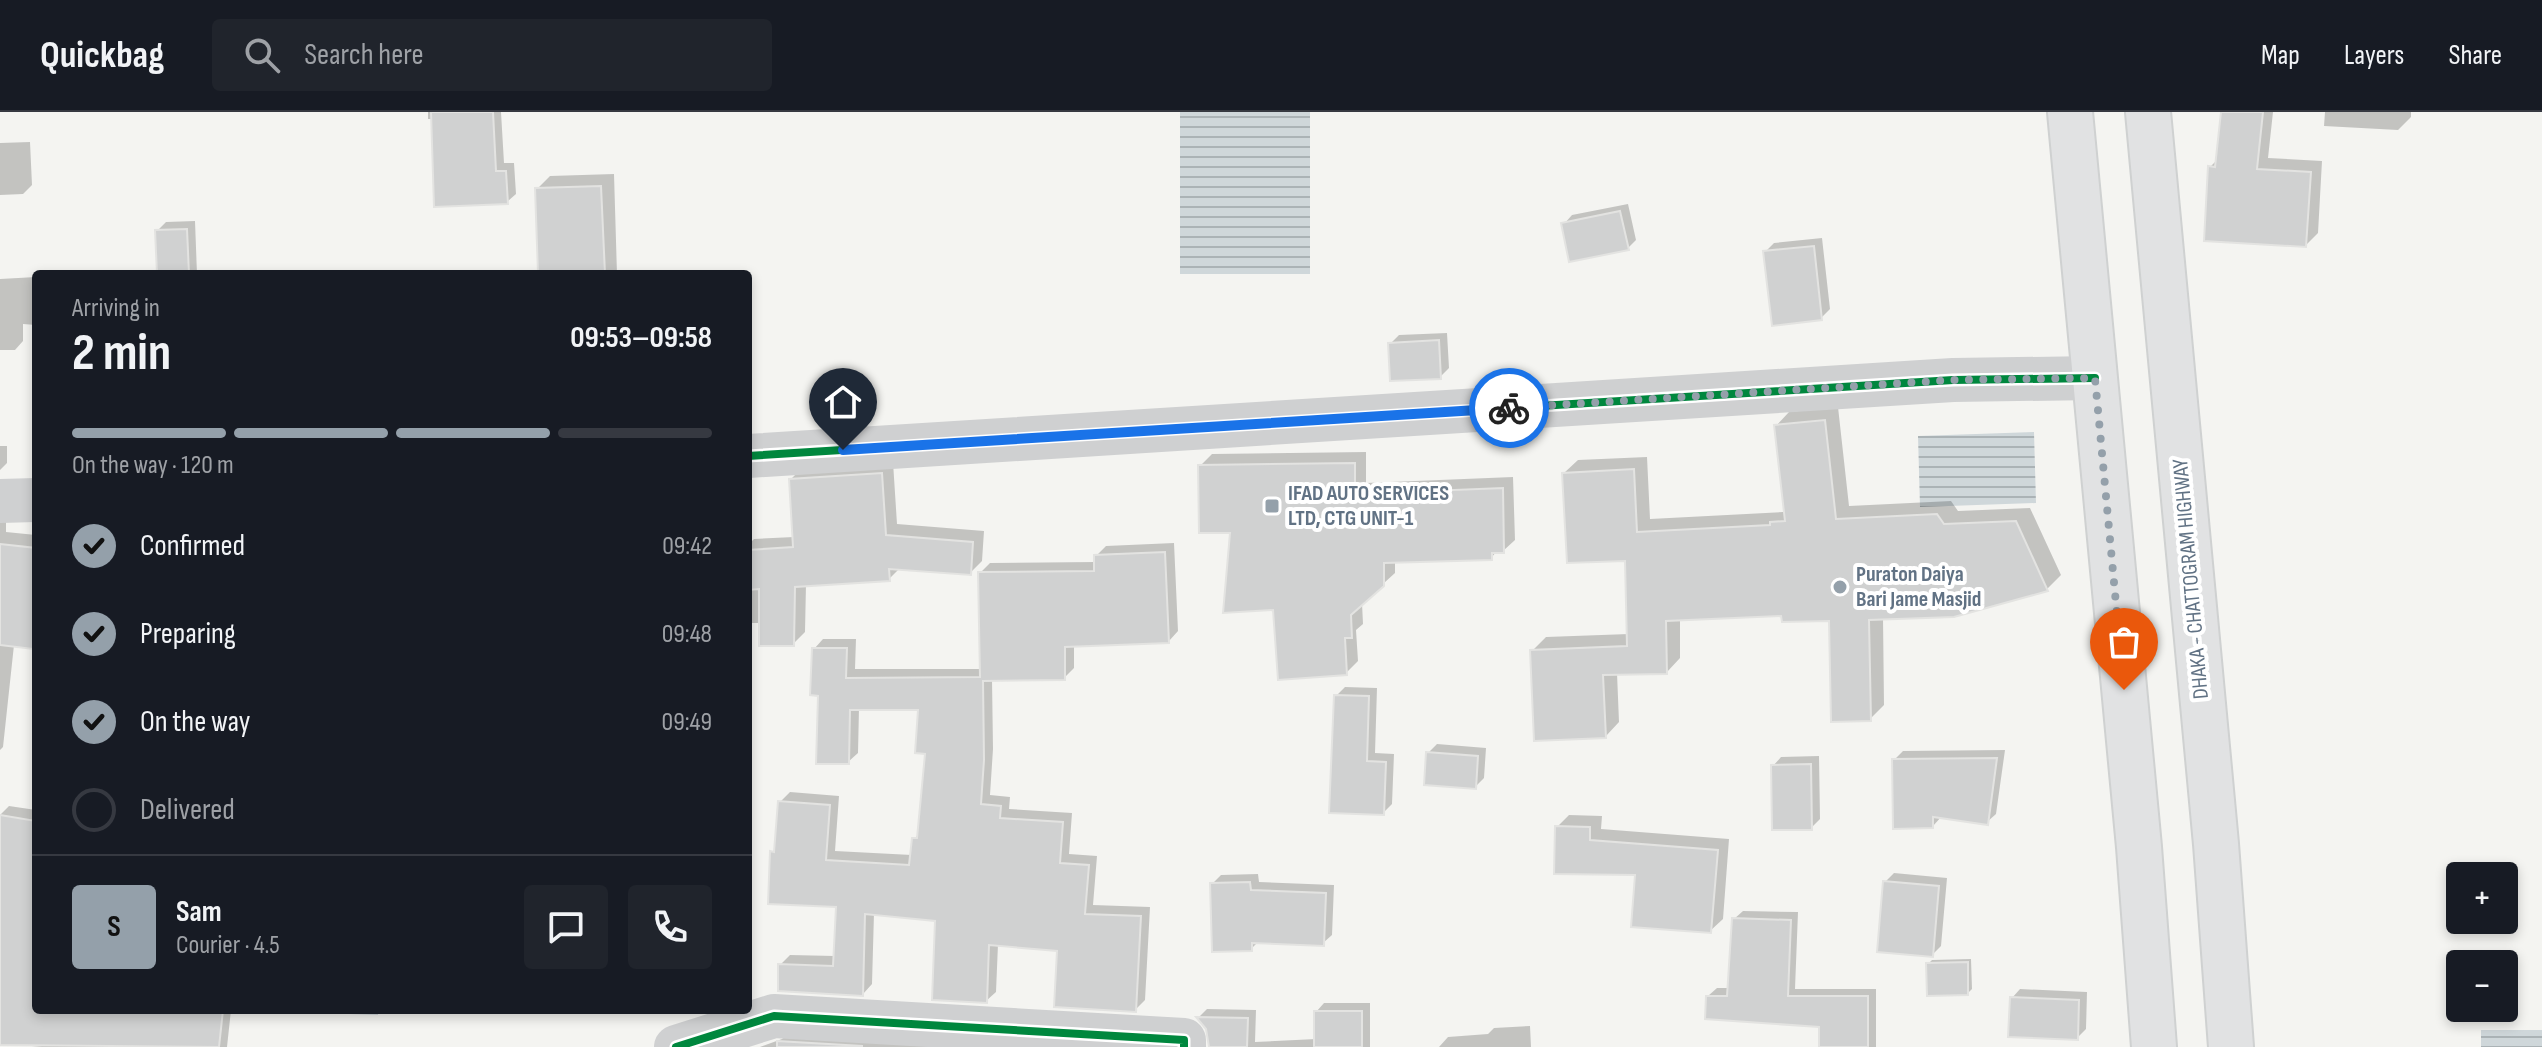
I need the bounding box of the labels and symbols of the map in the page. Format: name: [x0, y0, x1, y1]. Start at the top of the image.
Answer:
pin: [809, 368, 877, 450]
courier: [1469, 368, 1549, 448]
street label: DHAKA - CHATTOGRAM HIGHWAY: [2167, 458, 2215, 700]
place label: IFAD AUTO SERVICES LTD, CTG UNIT-1: [1288, 480, 1449, 532]
marker: IFAD AUTO SERVICES LTD, CTG UNIT-1: [1263, 497, 1281, 515]
place label: Puraton Daiya Bari Jame Masjid: [1856, 561, 1981, 613]
marker: Puraton Daiya Bari Jame Masjid: [1831, 578, 1849, 596]
pin: [2090, 608, 2158, 690]

